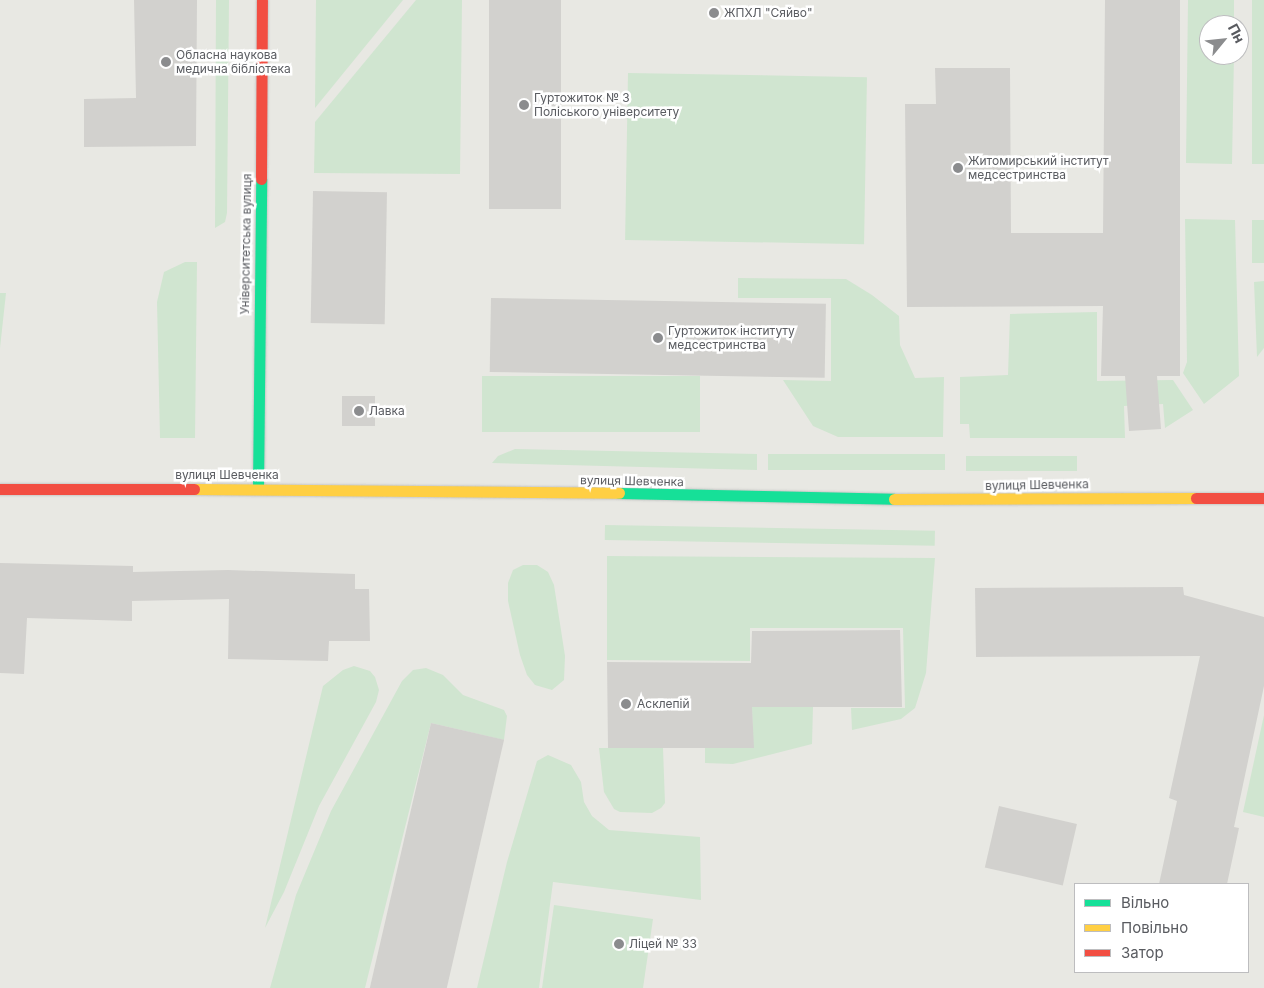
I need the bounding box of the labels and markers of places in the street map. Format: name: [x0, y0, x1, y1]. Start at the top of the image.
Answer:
place label: ЖПХЛ "Сяйво": [724, 6, 812, 20]
marker: ЖПХЛ "Сяйво": [708, 7, 720, 19]
place label: Обласна наукова медична бібліотека: [176, 48, 291, 76]
marker: Обласна наукова медична бібліотека: [160, 56, 172, 68]
place label: Гуртожиток № 3 Поліського університету: [534, 91, 679, 119]
marker: Гуртожиток № 3 Поліського університету: [518, 99, 530, 111]
place label: Житомирський інститут медсестринства: [968, 154, 1109, 182]
marker: Житомирський інститут медсестринства: [952, 162, 964, 174]
place label: Гуртожиток інституту медсестринства: [668, 324, 795, 352]
marker: Гуртожиток інституту медсестринства: [652, 332, 664, 344]
place label: Лавка: [369, 404, 405, 418]
marker: Лавка: [353, 405, 365, 417]
marker: Асклепій: [619, 697, 633, 711]
place label: Асклепій: [637, 697, 690, 711]
place label: Ліцей № 33: [629, 937, 697, 951]
marker: Ліцей № 33: [613, 938, 625, 950]

